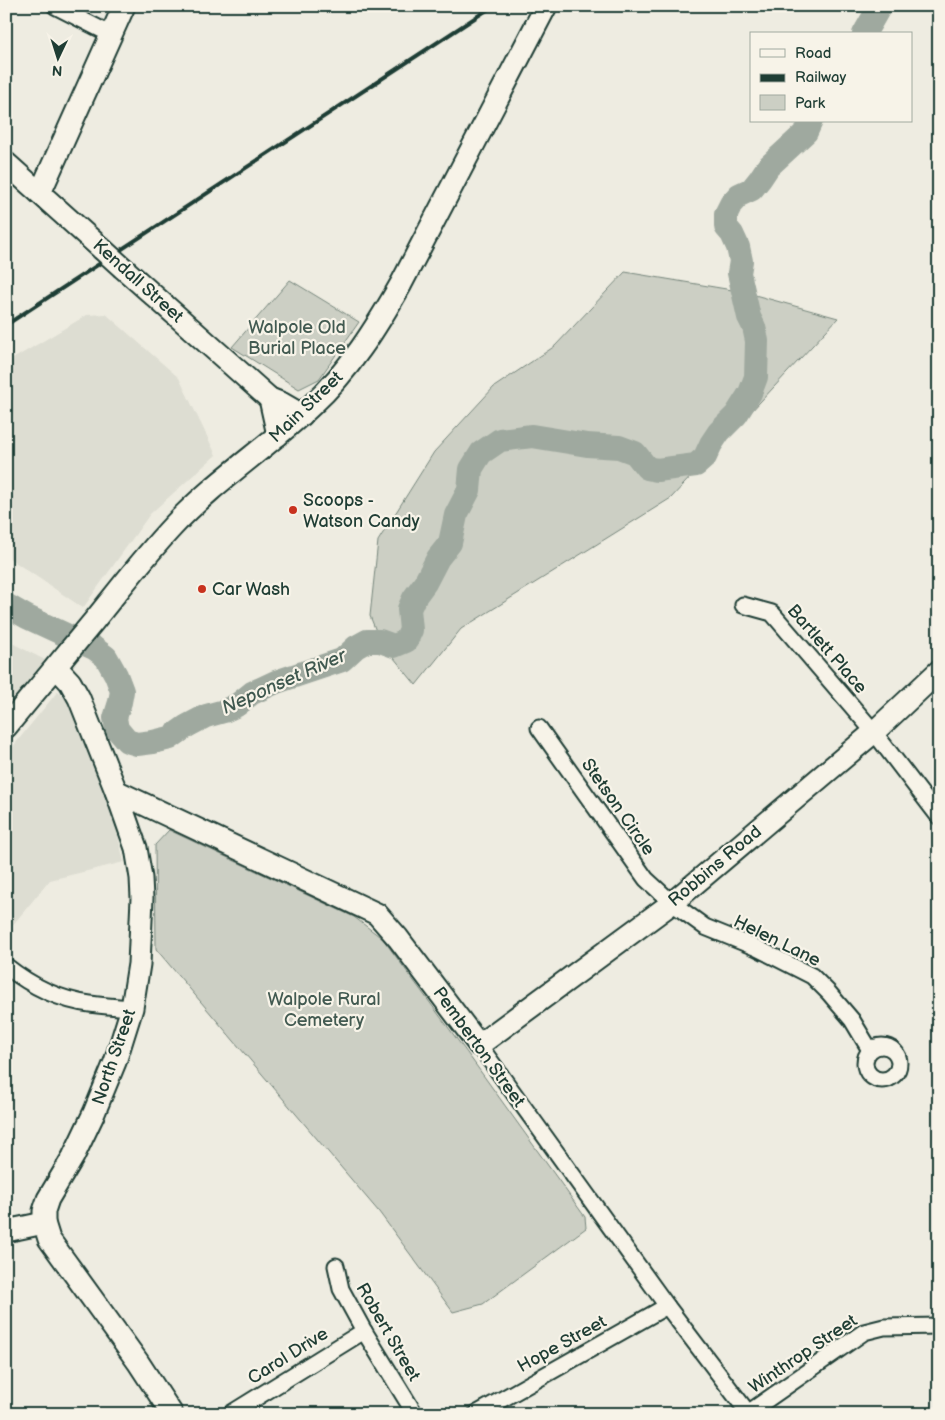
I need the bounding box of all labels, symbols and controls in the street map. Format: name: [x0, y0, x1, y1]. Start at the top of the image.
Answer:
north arrow: [32, 32, 82, 82]
legend: [750, 32, 912, 122]
text: Road: [795, 44, 831, 63]
text: N: [51, 62, 63, 79]
text: Railway: [795, 68, 846, 87]
text: Park: [795, 94, 826, 113]
street label: Kendall Street: [88, 235, 188, 327]
park label: Walpole Old Burial Place: [248, 317, 346, 359]
street label: Main Street: [265, 366, 347, 447]
place label: Scoops - Watson Candy: [303, 490, 421, 532]
marker: Scoops - Watson Candy: [287, 504, 299, 516]
place label: Car Wash: [212, 579, 290, 600]
marker: Car Wash: [196, 583, 208, 595]
street label: Bartlett Place: [783, 600, 871, 698]
water label: Neponset River: [218, 644, 351, 720]
street label: Stetson Circle: [577, 755, 659, 860]
street label: Robbins Road: [664, 821, 766, 911]
street label: Helen Lane: [730, 911, 824, 971]
street label: Pemberton Street: [428, 983, 530, 1111]
park label: Walpole Rural Cemetery: [268, 989, 380, 1031]
street label: North Street: [88, 1006, 140, 1108]
street label: Robert Street: [351, 1279, 425, 1385]
street label: Winthrop Street: [745, 1310, 862, 1398]
street label: Hope Street: [514, 1311, 611, 1377]
street label: Carol Drive: [244, 1323, 332, 1389]

